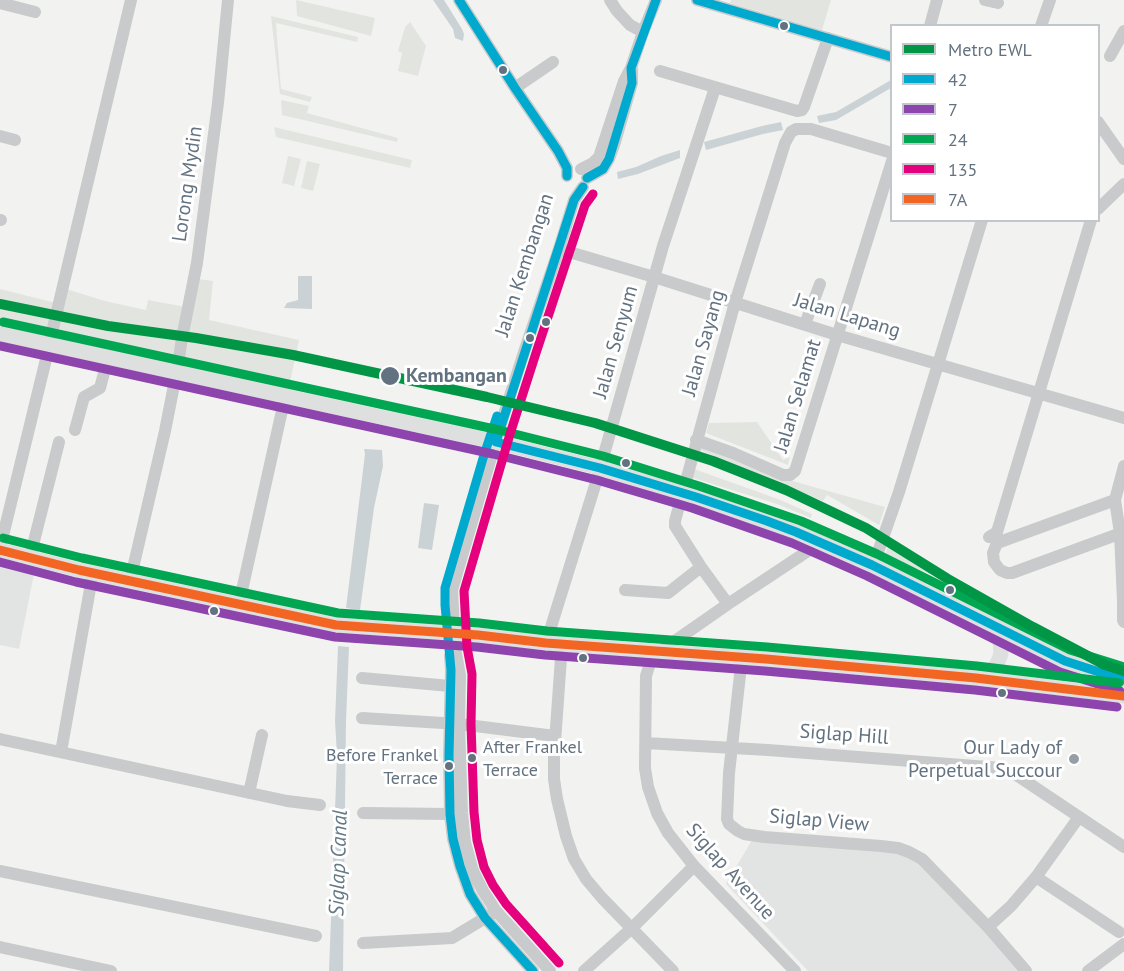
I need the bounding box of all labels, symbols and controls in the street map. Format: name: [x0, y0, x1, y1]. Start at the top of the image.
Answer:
unlabelled marker: [778, 20, 790, 32]
legend: [890, 24, 1100, 222]
text: Metro EWL: [948, 38, 1032, 61]
unlabelled marker: [497, 64, 509, 76]
text: 42: [948, 68, 968, 91]
text: 7: [948, 98, 958, 121]
street label: Lorong Mydin: [168, 125, 208, 243]
text: 24: [948, 128, 968, 151]
text: 135: [948, 158, 977, 181]
text: 7A: [948, 188, 967, 211]
street label: Jalan Kembangan: [491, 191, 559, 339]
street label: Jalan Senyum: [588, 283, 644, 401]
street label: Jalan Sayang: [677, 287, 731, 399]
street label: Jalan Lapang: [791, 288, 903, 344]
unlabelled marker: [540, 316, 552, 328]
unlabelled marker: [524, 332, 536, 344]
street label: Jalan Selamat: [769, 336, 827, 456]
place label: Kembangan: [406, 364, 507, 388]
marker: Kembangan: [379, 365, 401, 387]
unlabelled marker: [620, 457, 632, 469]
unlabelled marker: [944, 584, 956, 596]
unlabelled marker: [208, 605, 220, 617]
unlabelled marker: [577, 652, 589, 664]
unlabelled marker: [996, 687, 1008, 699]
street label: Siglap Hill: [799, 720, 889, 750]
place label: Our Lady of Perpetual Succour: [908, 736, 1062, 783]
place label: After Frankel Terrace: [483, 737, 582, 780]
place label: Before Frankel Terrace: [326, 745, 438, 788]
marker: After Frankel Terrace: [466, 752, 478, 764]
marker: Our Lady of Perpetual Succour: [1067, 752, 1081, 766]
marker: Before Frankel Terrace: [443, 760, 455, 772]
street label: Siglap View: [768, 805, 870, 837]
water label: Siglap Canal: [325, 809, 353, 917]
street label: Siglap Avenue: [681, 819, 779, 925]

